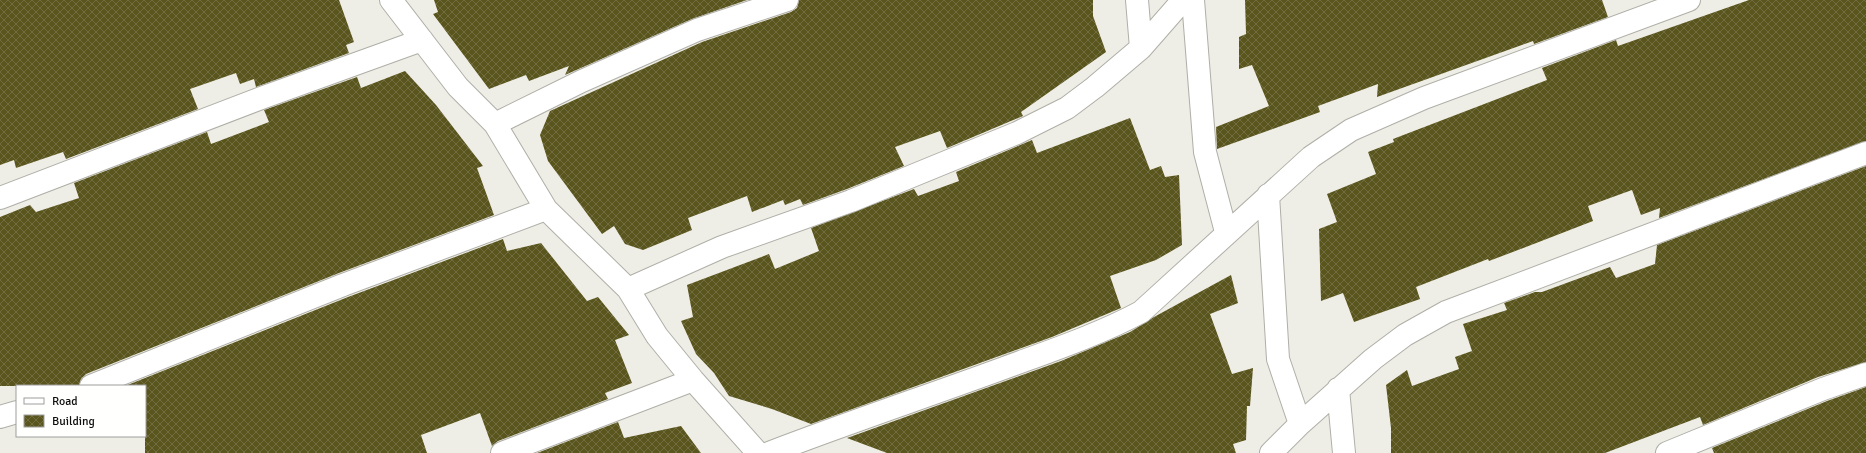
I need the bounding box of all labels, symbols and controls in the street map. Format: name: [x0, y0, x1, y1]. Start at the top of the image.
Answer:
legend: [16, 385, 146, 437]
text: Road: [52, 394, 78, 409]
text: Building: [52, 414, 95, 429]

